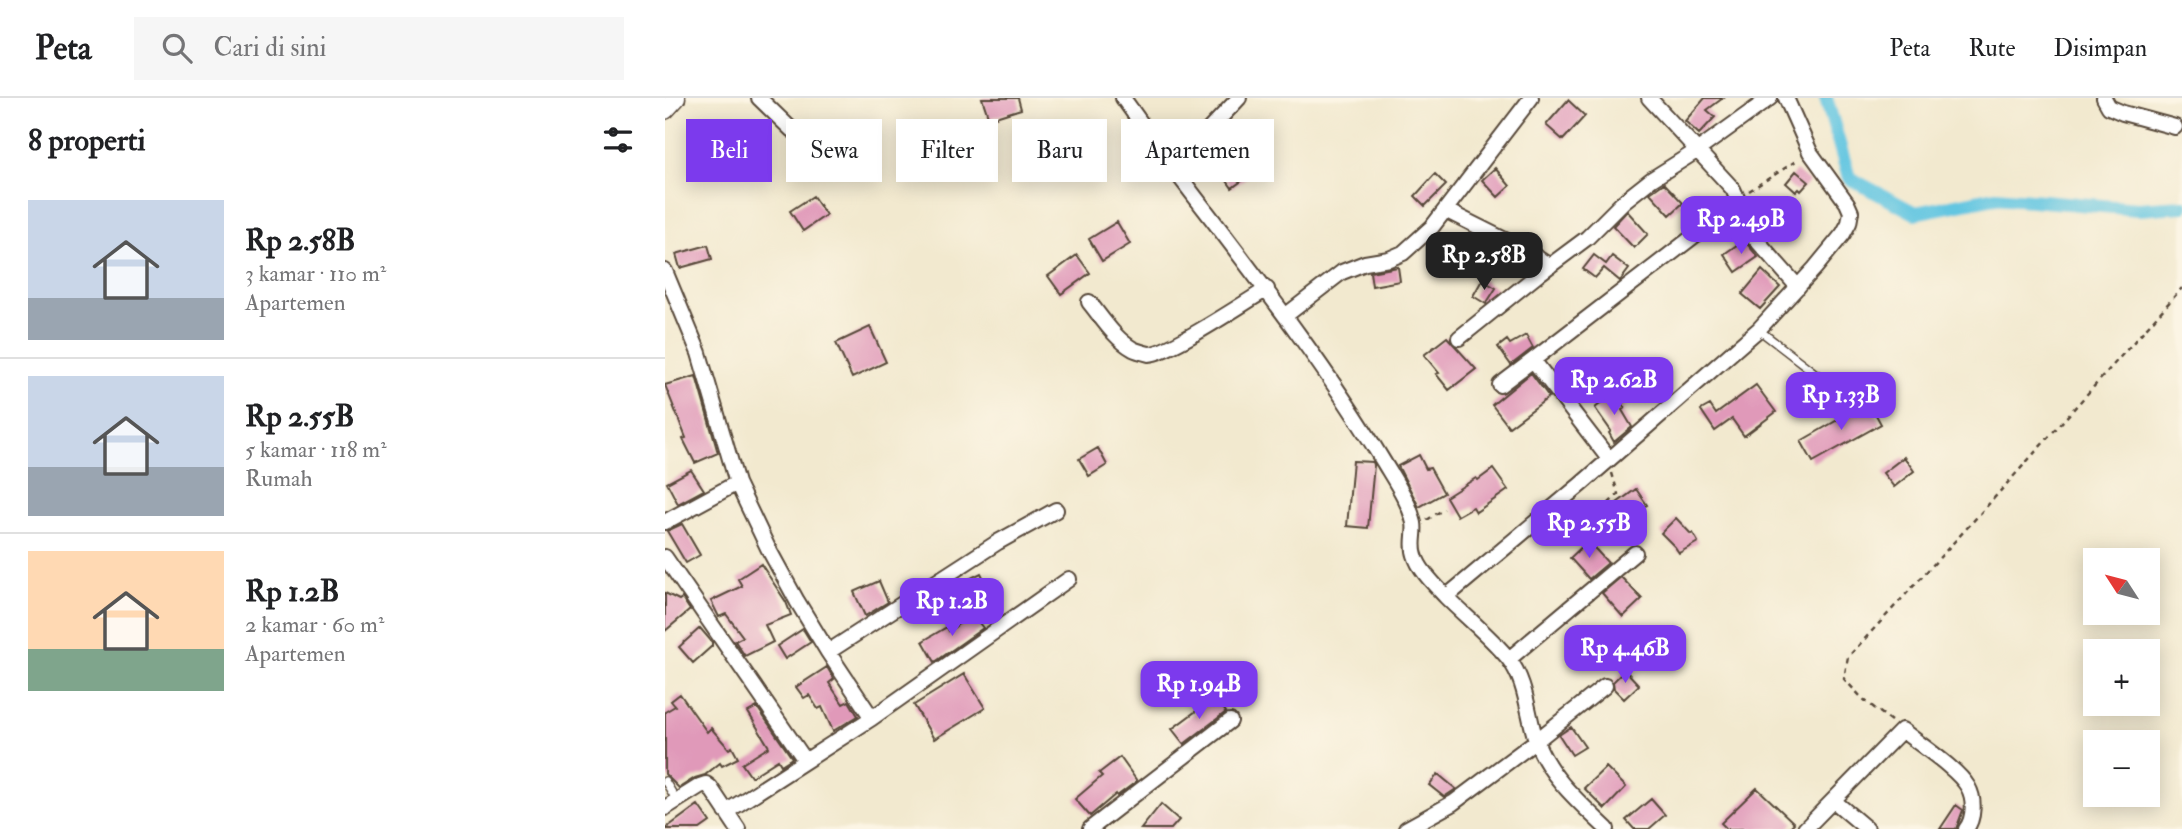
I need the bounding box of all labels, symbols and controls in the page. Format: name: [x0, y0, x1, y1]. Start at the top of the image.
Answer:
search box: [134, 17, 624, 80]
text: Peta: [35, 28, 92, 69]
icon: search: [158, 29, 196, 67]
text: Cari di sini: [214, 32, 327, 64]
text: Peta: [1889, 33, 1930, 64]
text: Rute: [1968, 33, 2016, 64]
text: Disimpan: [2054, 33, 2147, 64]
chip: Beli: [686, 119, 772, 182]
chip: Sewa: [786, 119, 882, 182]
chip: Filter: [896, 119, 998, 182]
chip: Baru: [1012, 119, 1107, 182]
chip: Apartemen: [1121, 119, 1274, 182]
icon: filters: [599, 121, 637, 159]
text: 8 properti: [28, 122, 146, 159]
pin: Rp 2.49B: [1669, 197, 1813, 256]
text: Rp 2.49B: [1697, 204, 1785, 233]
text: Rp 2.58B: [245, 222, 355, 259]
icon: home: [84, 228, 168, 312]
pin: Rp 2.58B: [1412, 232, 1556, 292]
text: Rp 2.58B: [1442, 240, 1526, 269]
text: 3 kamar · 110 m²: [245, 259, 386, 288]
text: Apartemen: [245, 288, 346, 317]
pin: Rp 2.62B: [1542, 358, 1686, 417]
text: Rp 2.62B: [1570, 365, 1658, 394]
pin: Rp 1.33B: [1769, 372, 1913, 432]
text: Rp 1.33B: [1802, 380, 1880, 409]
text: Rp 2.55B: [245, 398, 355, 435]
icon: home: [84, 404, 168, 488]
text: 5 kamar · 118 m²: [245, 435, 387, 464]
text: Rumah: [245, 464, 313, 493]
pin: Rp 2.55B: [1517, 500, 1661, 560]
text: Rp 2.55B: [1547, 508, 1631, 537]
north arrow: [2083, 548, 2159, 625]
map controls: [2083, 548, 2160, 807]
text: Rp 1.2B: [245, 573, 339, 610]
pin: Rp 1.2B: [887, 578, 1017, 638]
icon: home: [84, 579, 168, 663]
text: Rp 1.2B: [916, 586, 988, 615]
text: 2 kamar · 60 m²: [245, 610, 384, 639]
pin: Rp 4.46B: [1553, 626, 1697, 685]
text: Rp 4.46B: [1580, 633, 1670, 662]
text: Apartemen: [245, 639, 346, 668]
button: +: [2083, 639, 2160, 716]
pin: Rp 1.94B: [1127, 662, 1271, 721]
text: Rp 1.94B: [1157, 669, 1241, 698]
button: −: [2083, 730, 2160, 807]

